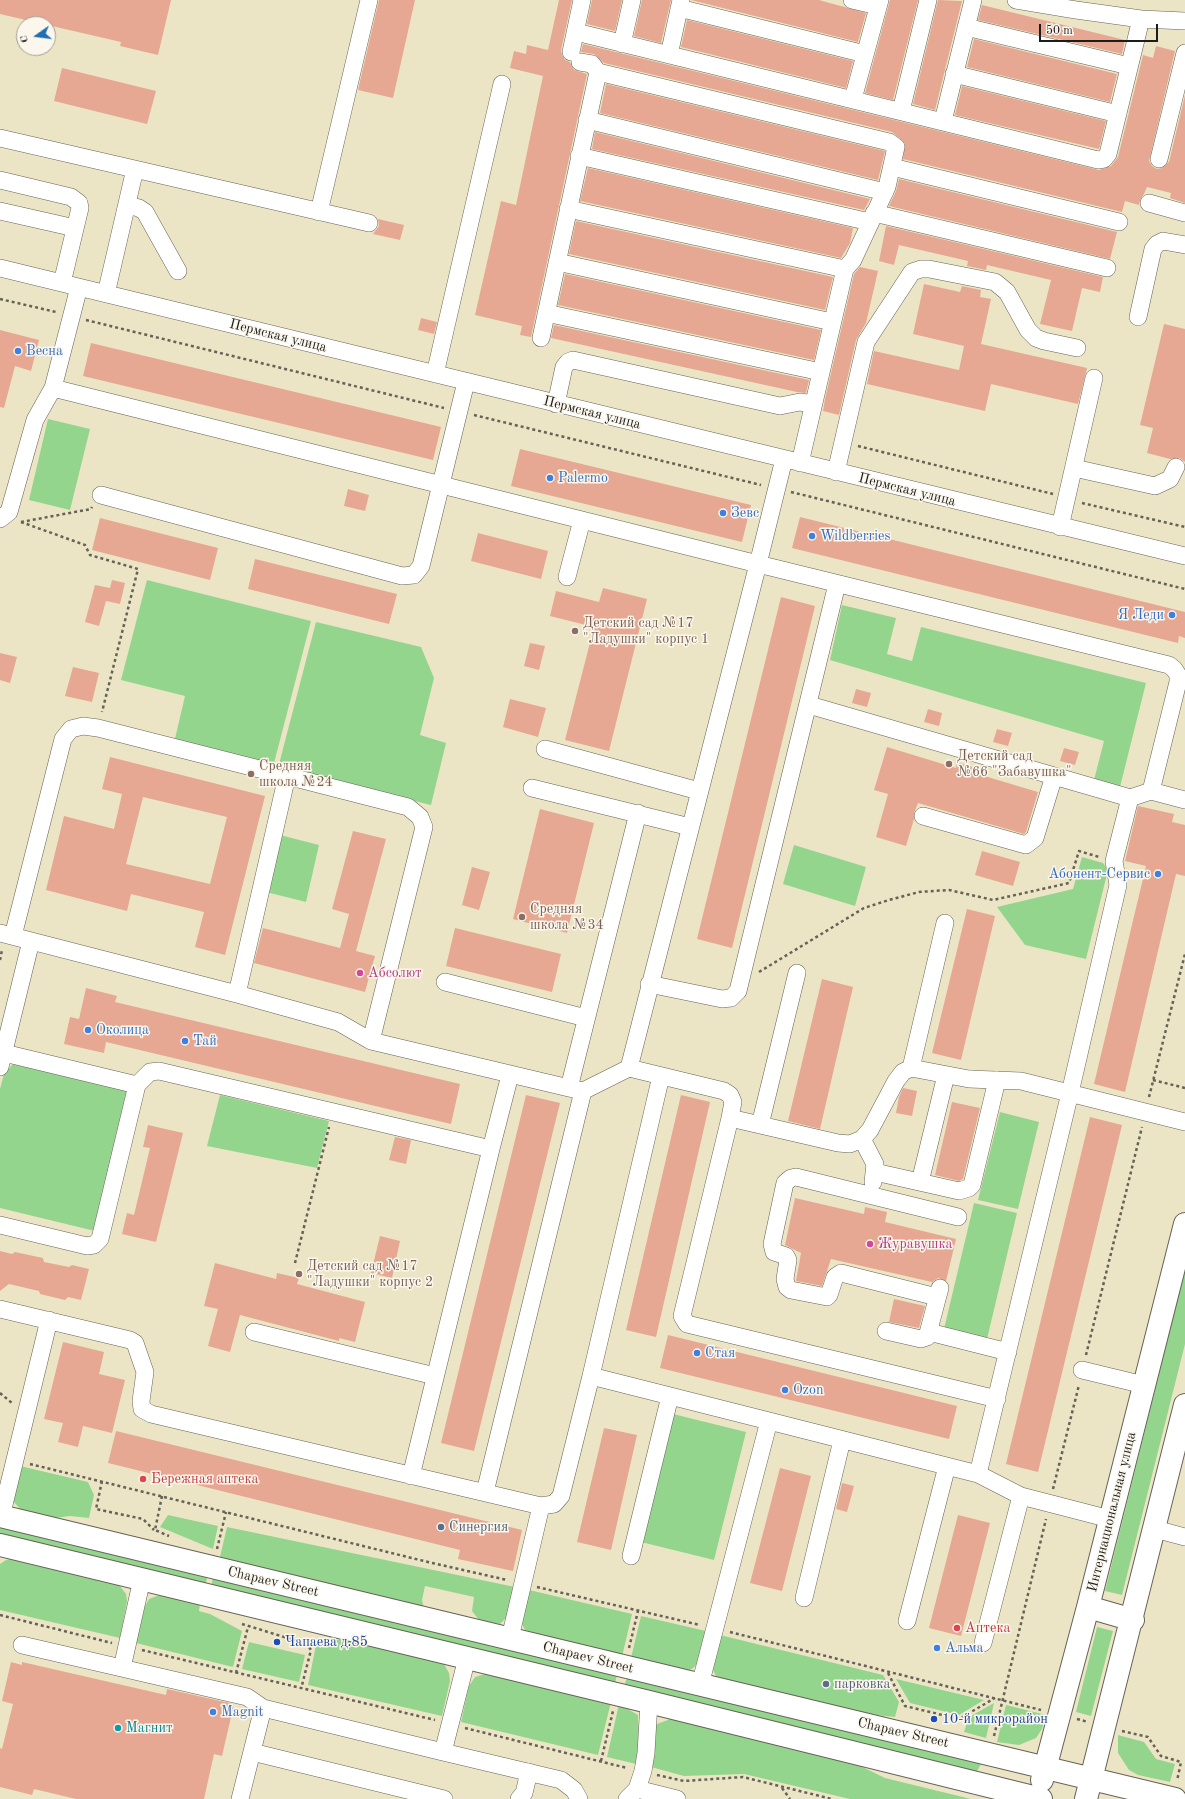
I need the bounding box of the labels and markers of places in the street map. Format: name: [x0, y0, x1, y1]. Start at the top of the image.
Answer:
place label: Весна: [26, 343, 63, 359]
marker: Весна: [13, 346, 23, 356]
place label: Palermo: [558, 470, 608, 486]
marker: Palermo: [545, 473, 555, 483]
place label: Зевс: [731, 505, 759, 521]
marker: Зевс: [718, 508, 728, 518]
place label: Wildberries: [820, 528, 891, 544]
marker: Wildberries: [807, 531, 817, 541]
place label: Я Леди: [1118, 607, 1164, 623]
marker: Я Леди: [1167, 610, 1177, 620]
place label: Детский сад №17 "Ладушки" корпус 1: [583, 615, 709, 648]
marker: Детский сад №17 "Ладушки" корпус 1: [570, 626, 580, 636]
place label: Детский сад №66 "Забавушка": [957, 748, 1071, 780]
place label: Средняя школа №24: [259, 758, 333, 790]
marker: Детский сад №66 "Забавушка": [944, 759, 954, 769]
marker: Средняя школа №24: [246, 769, 256, 779]
place label: Абонент-Сервис: [1048, 866, 1150, 882]
marker: Абонент-Сервис: [1153, 869, 1163, 879]
place label: Средняя школа №34: [530, 901, 604, 934]
marker: Средняя школа №34: [517, 912, 527, 922]
place label: Абсолют: [368, 965, 422, 981]
marker: Абсолют: [355, 968, 365, 978]
place label: Околица: [96, 1022, 149, 1038]
marker: Околица: [83, 1025, 93, 1035]
place label: Тай: [193, 1033, 217, 1049]
marker: Тай: [180, 1036, 190, 1046]
place label: Журавушка: [878, 1236, 952, 1252]
marker: Журавушка: [865, 1239, 875, 1249]
place label: Детский сад №17 "Ладушки" корпус 2: [307, 1258, 433, 1290]
marker: Детский сад №17 "Ладушки" корпус 2: [294, 1269, 304, 1279]
place label: Стая: [705, 1345, 735, 1361]
marker: Стая: [692, 1348, 702, 1358]
place label: Ozon: [793, 1382, 823, 1398]
marker: Ozon: [780, 1385, 790, 1395]
place label: Бережная аптека: [151, 1471, 258, 1487]
marker: Бережная аптека: [138, 1474, 148, 1484]
place label: Синергия: [449, 1519, 508, 1535]
marker: Синергия: [436, 1522, 446, 1532]
place label: Аптека: [965, 1620, 1010, 1636]
marker: Аптека: [952, 1623, 962, 1633]
place label: Чапаева д.85: [285, 1634, 368, 1650]
marker: Чапаева д.85: [272, 1637, 282, 1647]
place label: Альма: [945, 1640, 984, 1656]
marker: Альма: [932, 1643, 942, 1653]
place label: парковка: [834, 1676, 890, 1692]
marker: парковка: [821, 1679, 831, 1689]
place label: Magnit: [221, 1704, 263, 1720]
marker: Magnit: [208, 1707, 218, 1717]
place label: 10-й микрорайон: [942, 1711, 1048, 1727]
marker: 10-й микрорайон: [929, 1714, 939, 1724]
place label: Магнит: [126, 1720, 173, 1736]
marker: Магнит: [113, 1723, 123, 1733]

